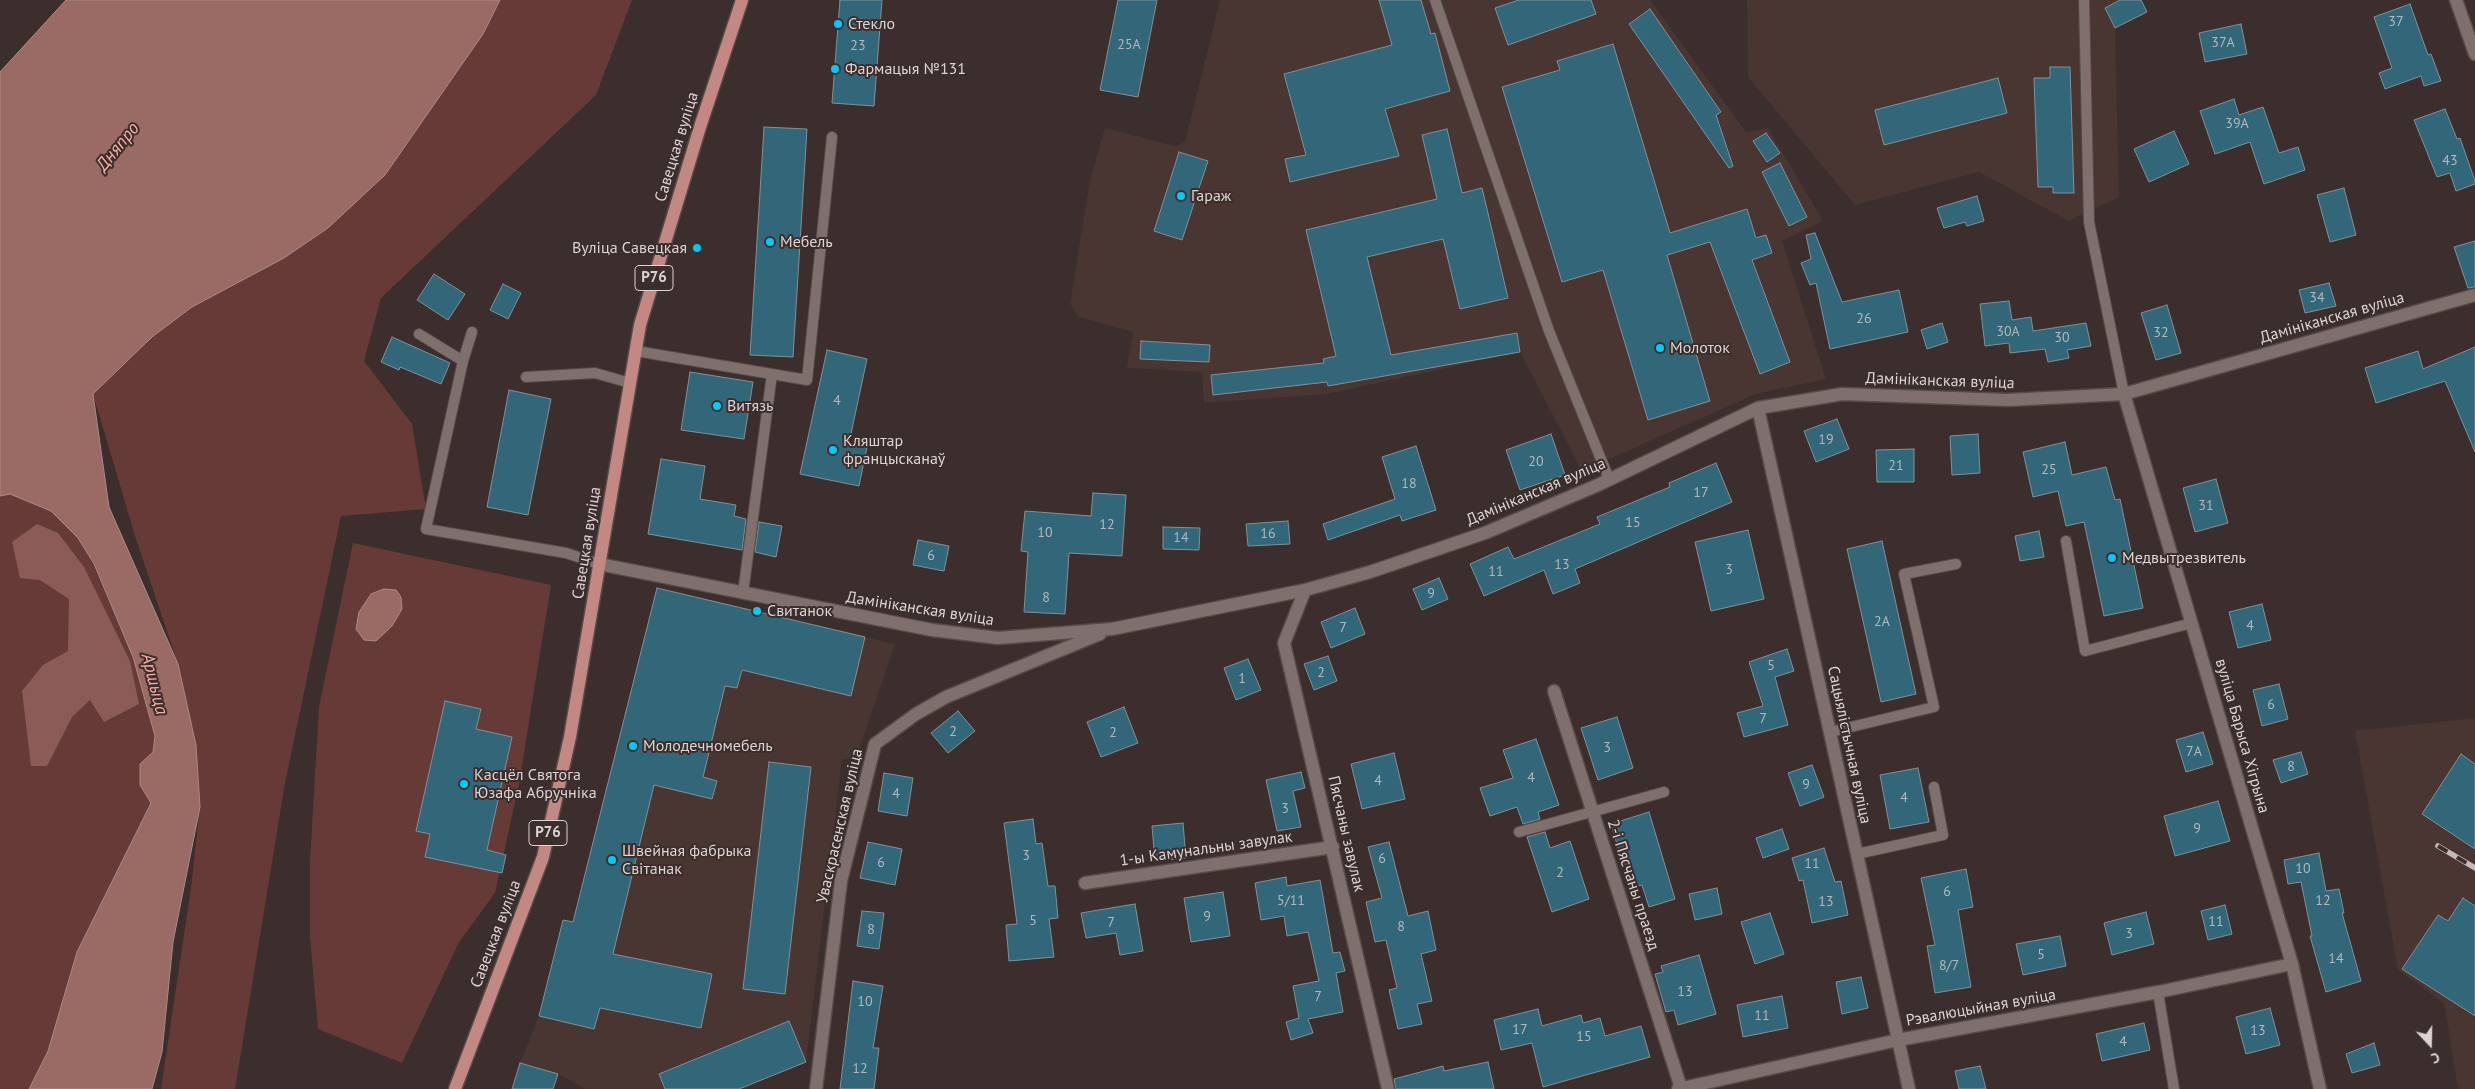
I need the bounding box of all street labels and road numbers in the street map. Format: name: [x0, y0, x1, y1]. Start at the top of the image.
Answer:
street label: Савецкая вуліца: [651, 90, 703, 204]
road number: Р76: [635, 266, 673, 290]
street label: Дамініканская вуліца: [2258, 288, 2406, 348]
street label: Дамініканская вуліца: [1865, 369, 2015, 393]
street label: Дамініканская вуліца: [1464, 454, 1608, 530]
street label: Савецкая вуліца: [569, 485, 605, 601]
street label: Дамініканская вуліца: [845, 588, 995, 630]
street label: вуліца Барыса Хігрына: [2211, 657, 2273, 815]
street label: Сацыялістычная вуліца: [1823, 664, 1875, 826]
street label: Уваскрасенская вуліца: [813, 747, 867, 905]
street label: Пясчаны завулак: [1323, 774, 1369, 894]
street label: 2-і Пясчаны праезд: [1603, 817, 1663, 953]
road number: Р76: [529, 820, 567, 846]
street label: 1-ы Камунальны завулак: [1118, 827, 1294, 871]
street label: Савецкая вуліца: [467, 878, 525, 990]
street label: Рэвалюцыйная вуліца: [1904, 985, 2058, 1031]

